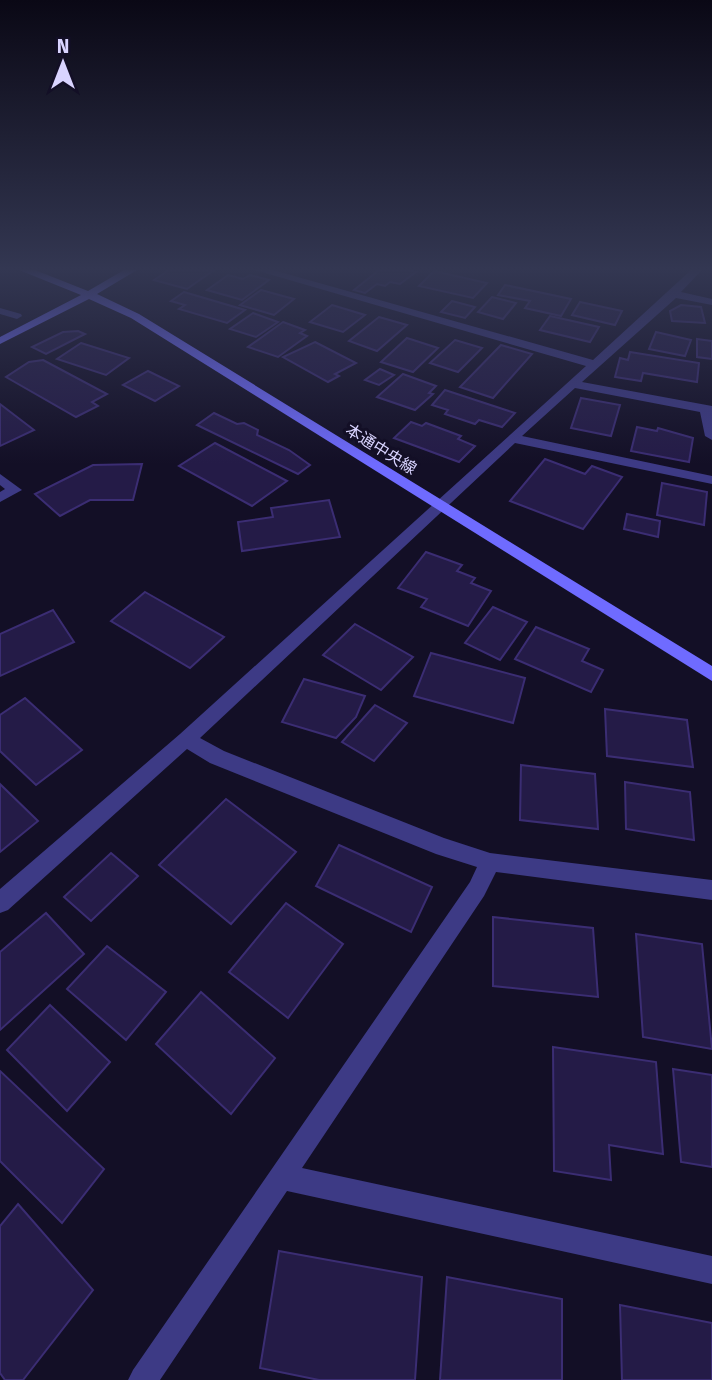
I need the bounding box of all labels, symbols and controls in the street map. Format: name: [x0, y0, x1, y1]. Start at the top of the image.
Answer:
north arrow: [28, 28, 98, 98]
text: N: [57, 35, 69, 58]
street label: 本通中央線: [342, 420, 420, 478]

